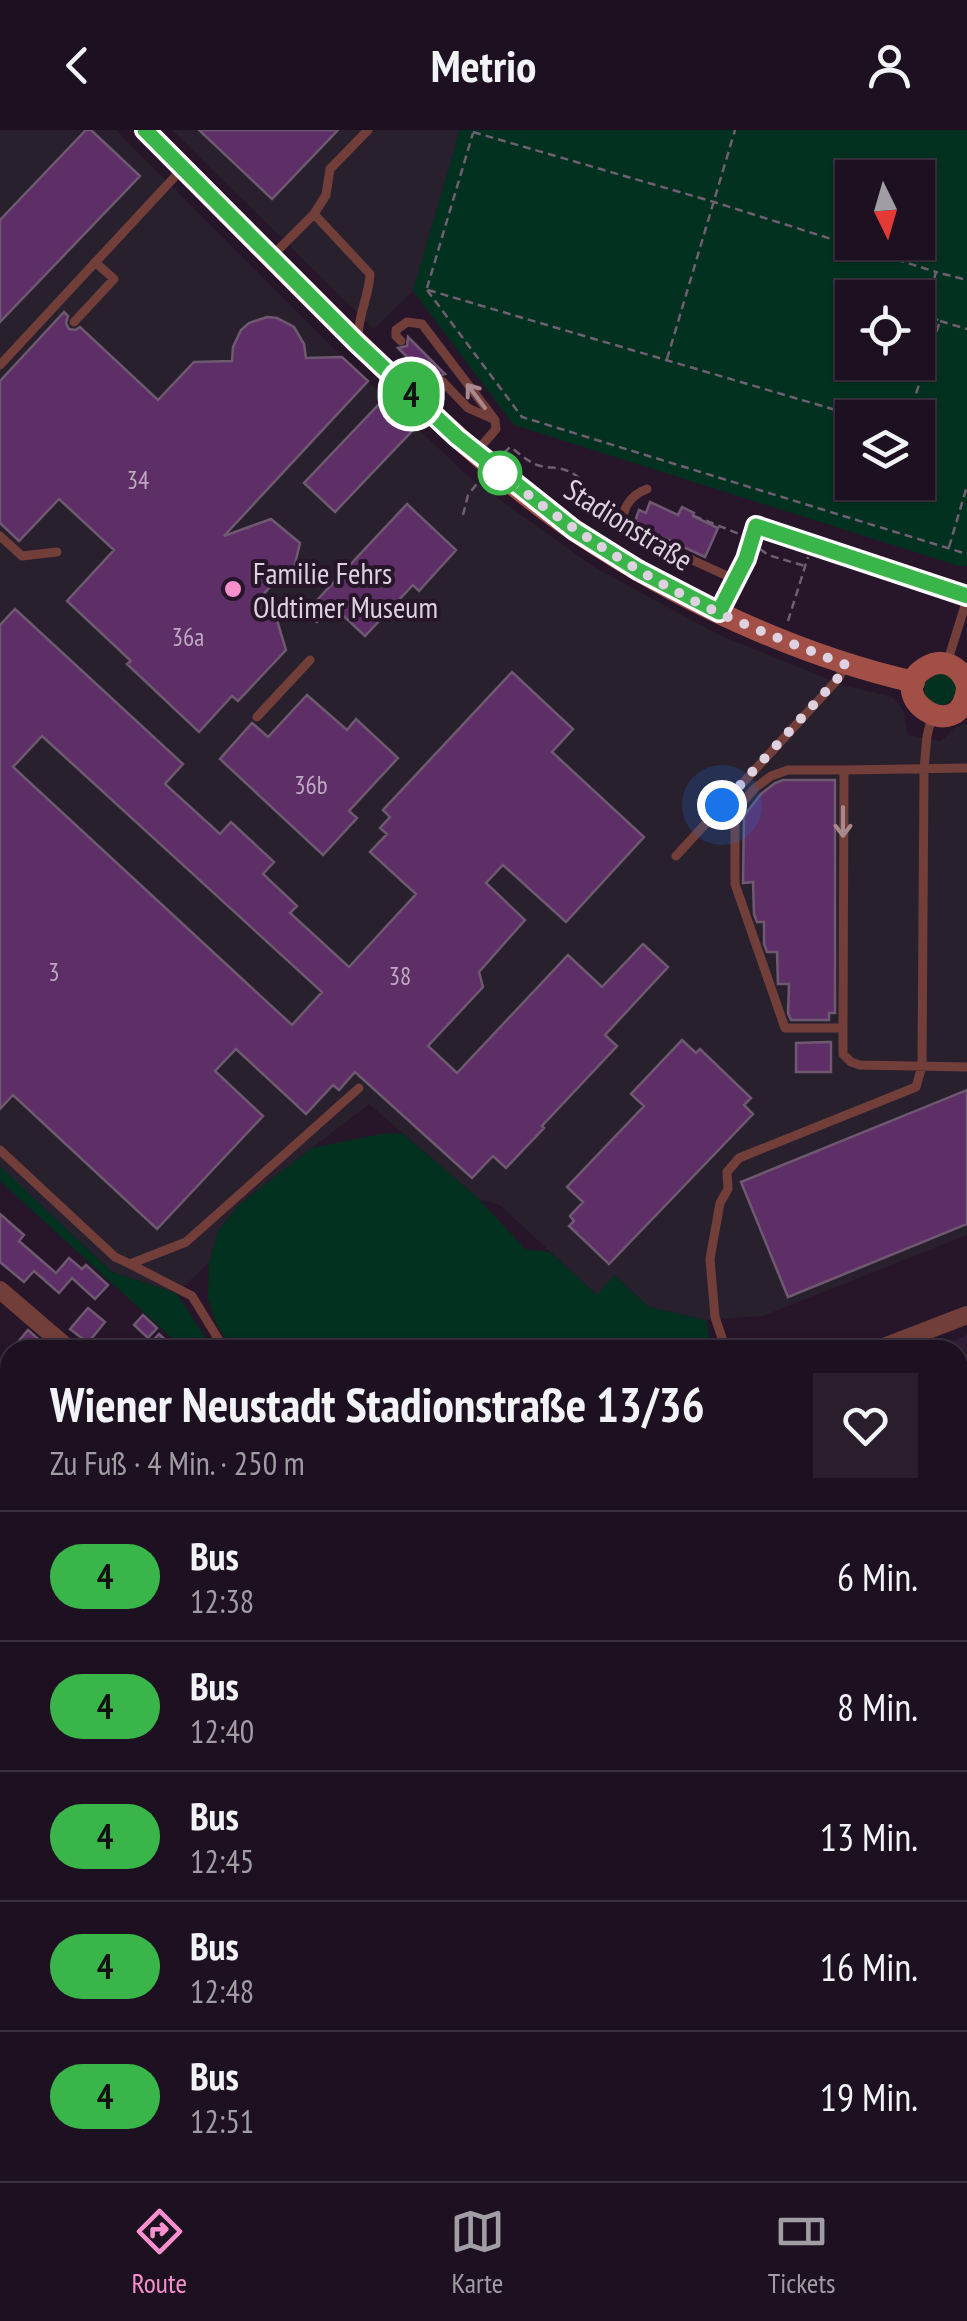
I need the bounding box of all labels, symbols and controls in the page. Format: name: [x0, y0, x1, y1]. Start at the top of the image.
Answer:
text: Metrio: [431, 36, 536, 94]
icon: back: [50, 38, 105, 93]
icon: person: [862, 38, 917, 93]
north arrow: [835, 160, 935, 260]
map controls: [835, 160, 935, 500]
button: locate: [835, 280, 935, 380]
line badge: 4: [378, 362, 444, 426]
text: 4: [403, 371, 419, 417]
one-way arrow: [466, 383, 487, 410]
button: layers: [835, 400, 935, 500]
unlabelled marker: [479, 452, 521, 494]
house number: 34: [127, 464, 149, 496]
street label: Stadionstraße: [557, 469, 701, 579]
place label: Familie Fehrs Oldtimer Museum: [253, 553, 438, 626]
marker: Familie Fehrs Oldtimer Museum: [222, 578, 244, 600]
house number: 36a: [172, 621, 204, 653]
house number: 36b: [294, 769, 328, 801]
your location: [697, 780, 747, 830]
one-way arrow: [834, 804, 852, 837]
house number: 3: [48, 956, 60, 988]
house number: 38: [389, 960, 411, 992]
text: Wiener Neustadt Stadionstraße 13/36: [50, 1373, 705, 1435]
button: heart: [813, 1373, 918, 1478]
text: Zu Fuß · 4 Min. · 250 m: [50, 1442, 305, 1484]
text: Bus: [190, 1531, 239, 1580]
text: 6 Min.: [837, 1552, 918, 1601]
text: 4: [97, 1553, 113, 1599]
text: 12:38: [190, 1580, 254, 1622]
text: Bus: [190, 1661, 239, 1710]
text: 8 Min.: [837, 1682, 918, 1731]
text: 4: [97, 1683, 113, 1729]
text: 12:40: [190, 1710, 254, 1752]
text: Bus: [190, 1791, 239, 1840]
text: 13 Min.: [820, 1812, 918, 1861]
text: 4: [97, 1813, 113, 1859]
text: 12:45: [190, 1840, 254, 1882]
text: Bus: [190, 1921, 239, 1970]
text: 16 Min.: [820, 1942, 918, 1991]
text: 4: [97, 1943, 113, 1989]
text: 12:48: [190, 1970, 254, 2012]
text: Bus: [190, 2051, 239, 2100]
text: 19 Min.: [820, 2072, 918, 2121]
text: 4: [97, 2073, 113, 2119]
text: 12:51: [190, 2100, 254, 2142]
tab: Route: [131, 2204, 187, 2301]
tab: Karte: [450, 2204, 505, 2301]
tab: Tickets: [768, 2204, 836, 2301]

